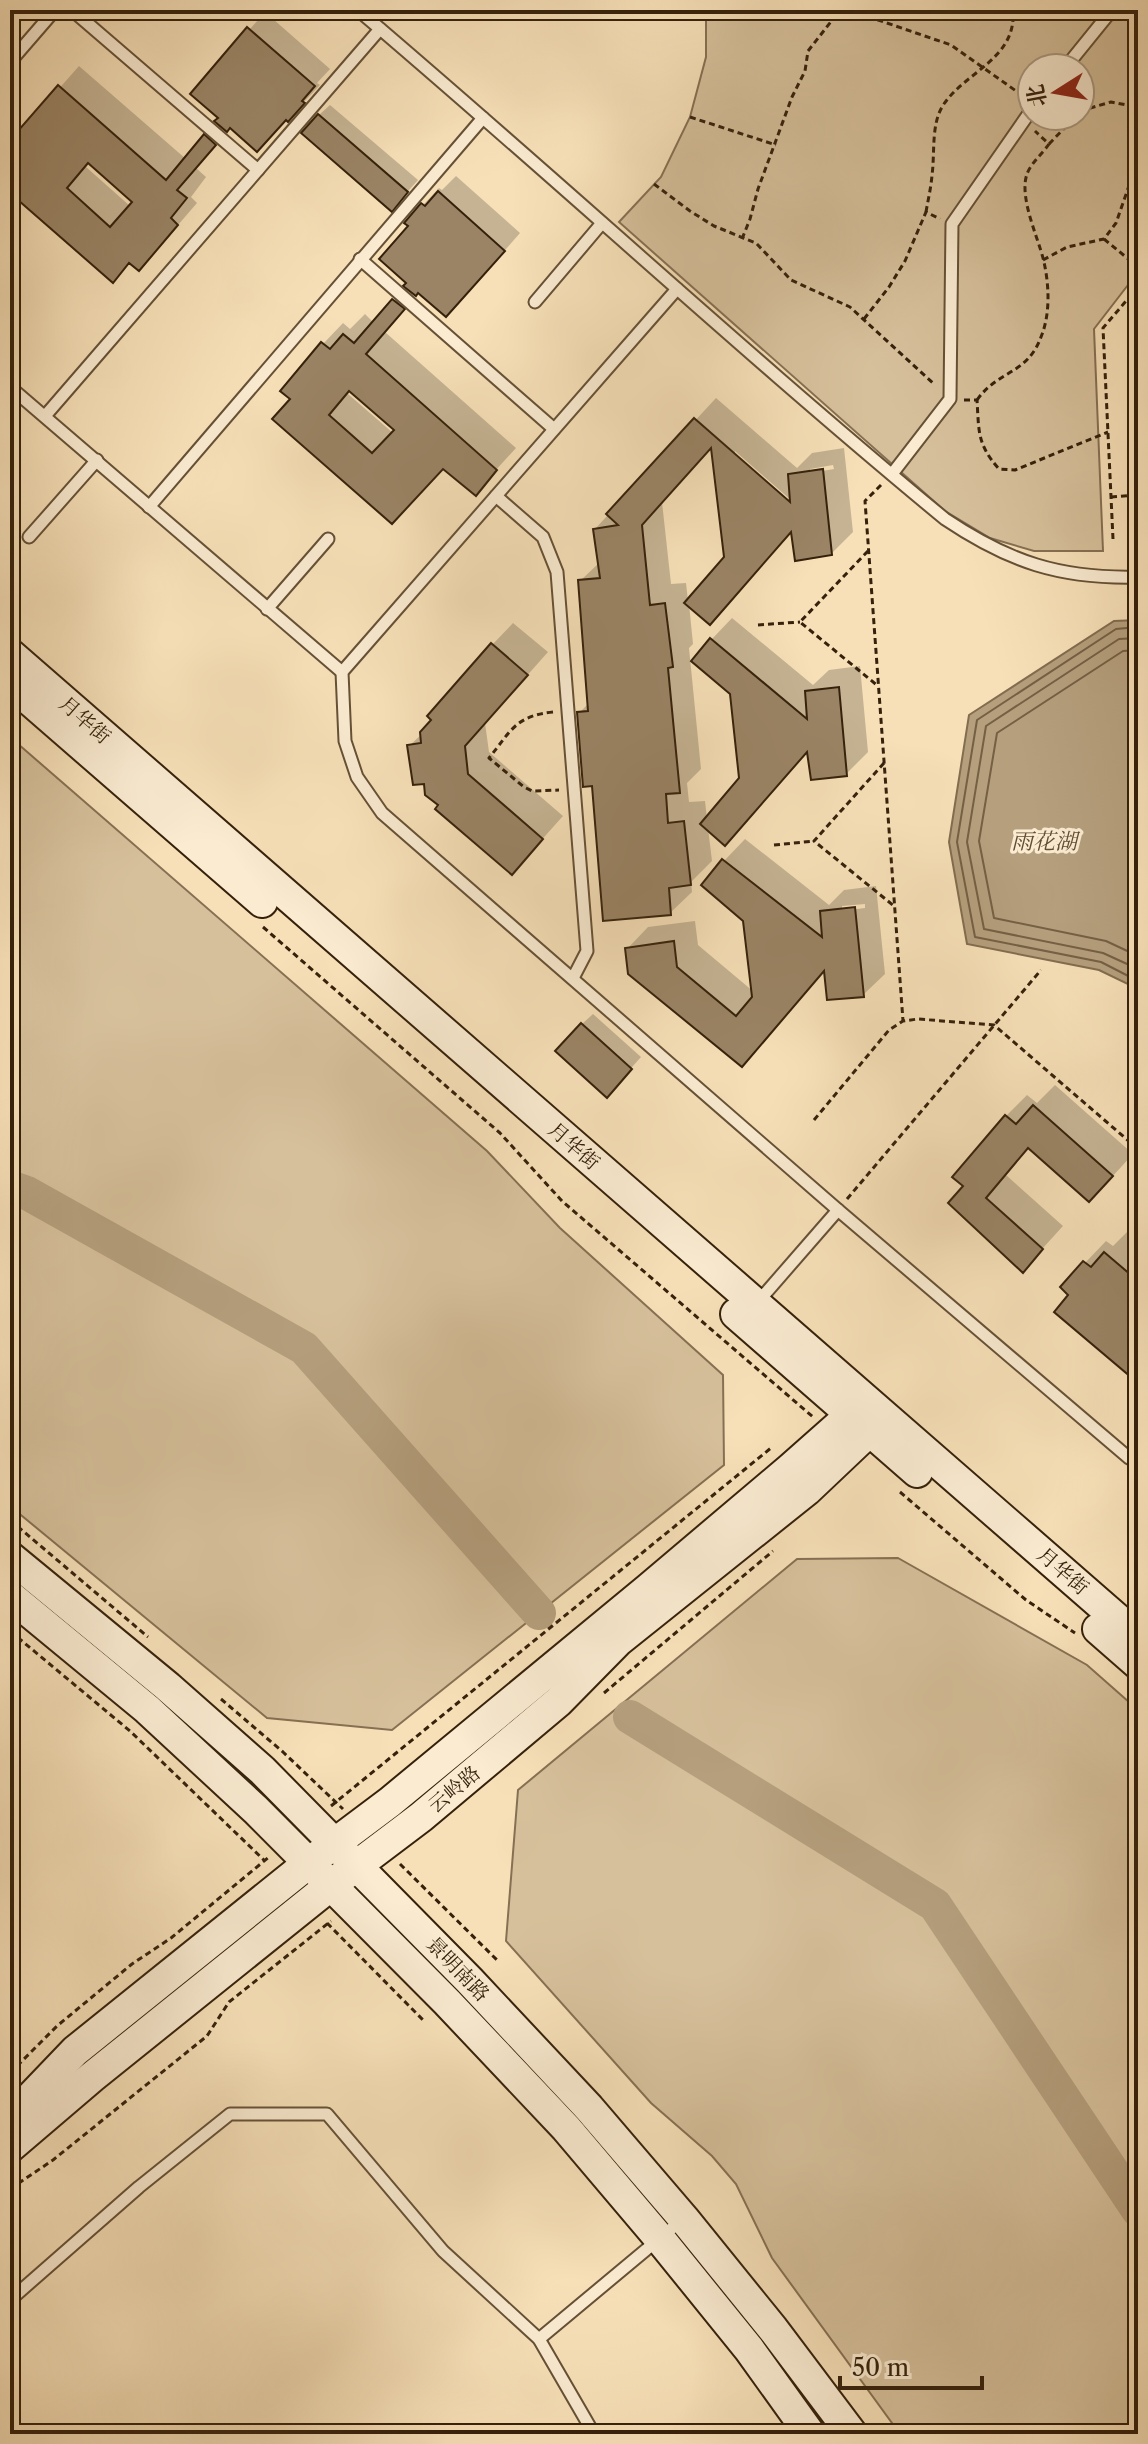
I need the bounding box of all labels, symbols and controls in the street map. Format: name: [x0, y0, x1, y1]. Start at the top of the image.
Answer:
north arrow: [1016, 52, 1096, 132]
text: 北: [1022, 82, 1052, 109]
street label: 月华街: [54, 691, 116, 749]
water label: 雨花湖: [1011, 828, 1081, 855]
street label: 月华街: [543, 1117, 605, 1175]
street label: 月华街: [1032, 1542, 1094, 1600]
street label: 云岭路: [423, 1761, 485, 1817]
street label: 景明南路: [422, 1932, 494, 2006]
scale bar: [840, 2340, 982, 2390]
text: 50 m: [852, 2353, 909, 2382]

